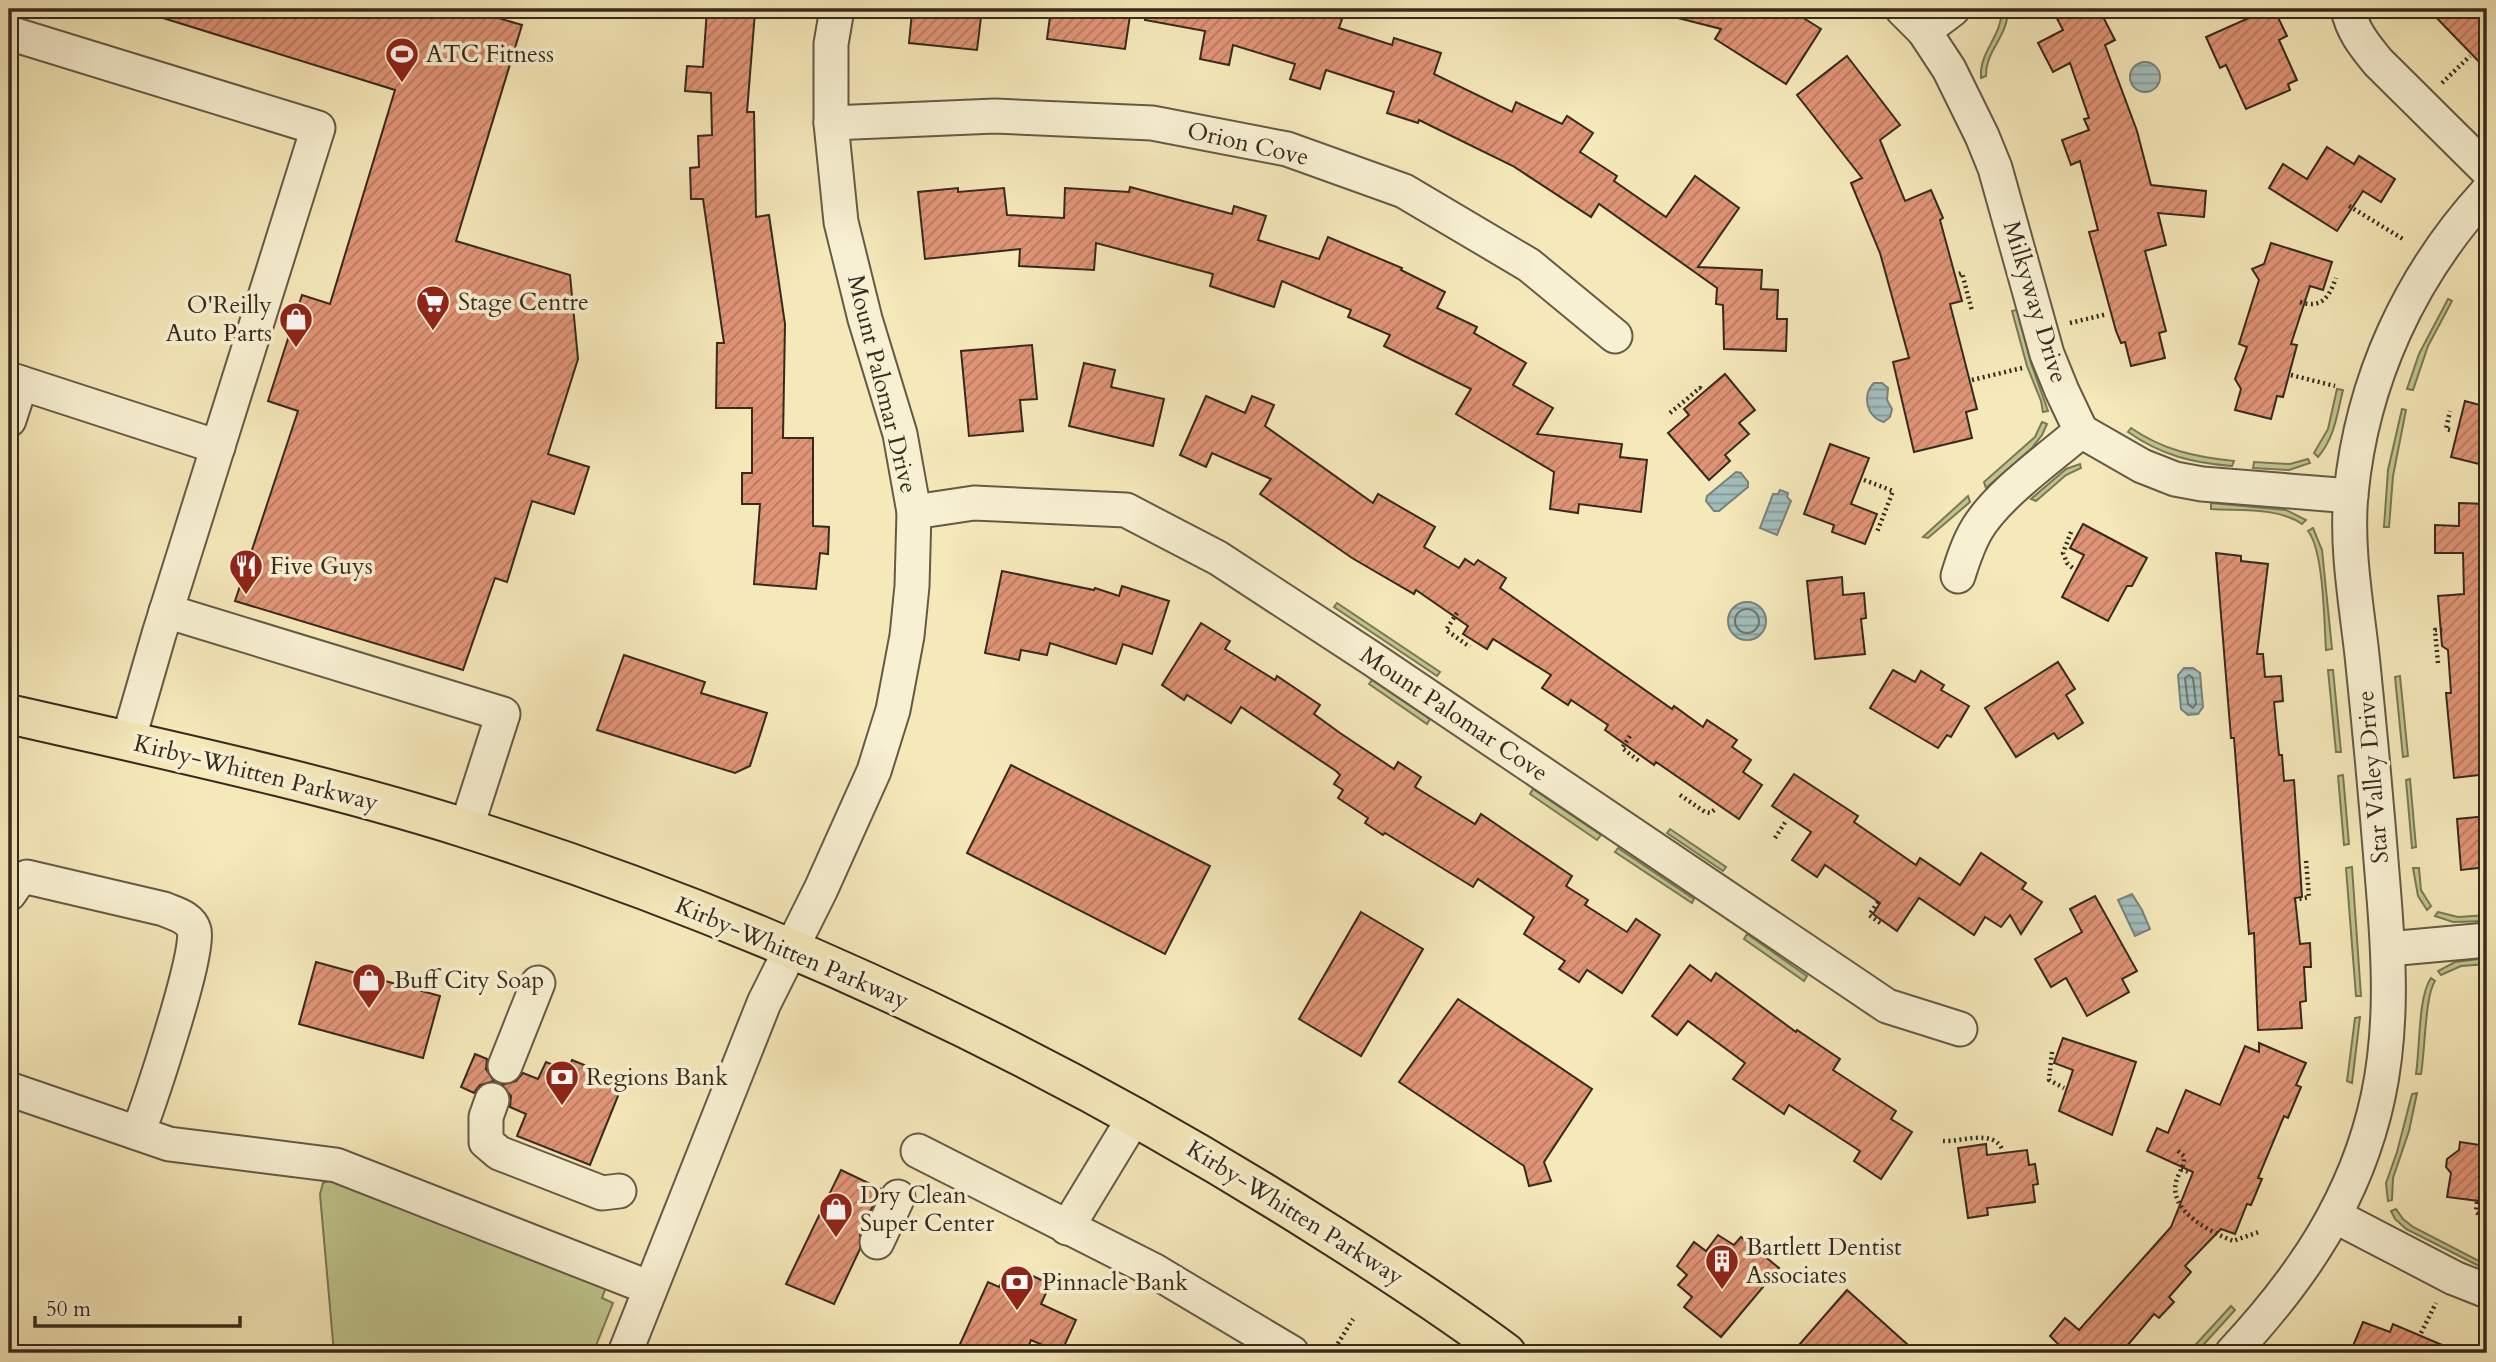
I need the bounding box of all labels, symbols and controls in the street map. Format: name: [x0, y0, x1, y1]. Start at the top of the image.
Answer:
sports icon: ATC Fitness: [383, 35, 421, 84]
place label: ATC Fitness: [426, 38, 554, 71]
street label: Orion Cove: [1184, 114, 1312, 174]
street label: Milkyway Drive: [1995, 217, 2075, 387]
street label: Mount Palomar Drive: [839, 271, 925, 497]
supermarket icon: Stage Centre: [414, 283, 452, 332]
place label: Stage Centre: [458, 286, 589, 319]
place label: O'Reilly Auto Parts: [166, 289, 272, 350]
shop icon: O'Reilly Auto Parts: [277, 300, 315, 349]
restaurant icon: Five Guys: [227, 547, 265, 596]
place label: Five Guys: [270, 550, 373, 583]
street label: Mount Palomar Cove: [1353, 639, 1555, 789]
street label: Star Valley Drive: [2349, 689, 2397, 865]
street label: Kirby-Whitten Parkway: [130, 727, 382, 819]
street label: Kirby-Whitten Parkway: [670, 889, 914, 1017]
shop icon: Buff City Soap: [350, 961, 388, 1010]
place label: Buff City Soap: [394, 964, 544, 997]
bank icon: Regions Bank: [543, 1058, 581, 1107]
place label: Regions Bank: [586, 1061, 728, 1094]
street label: Kirby-Whitten Parkway: [1180, 1133, 1410, 1294]
place label: Dry Clean Super Center: [860, 1179, 994, 1240]
shop icon: Dry Clean Super Center: [817, 1190, 855, 1239]
place label: Bartlett Dentist Associates: [1746, 1231, 1902, 1292]
building icon: Bartlett Dentist Associates: [1703, 1242, 1741, 1291]
bank icon: Pinnacle Bank: [998, 1263, 1036, 1312]
place label: Pinnacle Bank: [1042, 1266, 1188, 1299]
scale bar: [35, 1285, 240, 1329]
text: 50 m: [46, 1295, 91, 1324]

